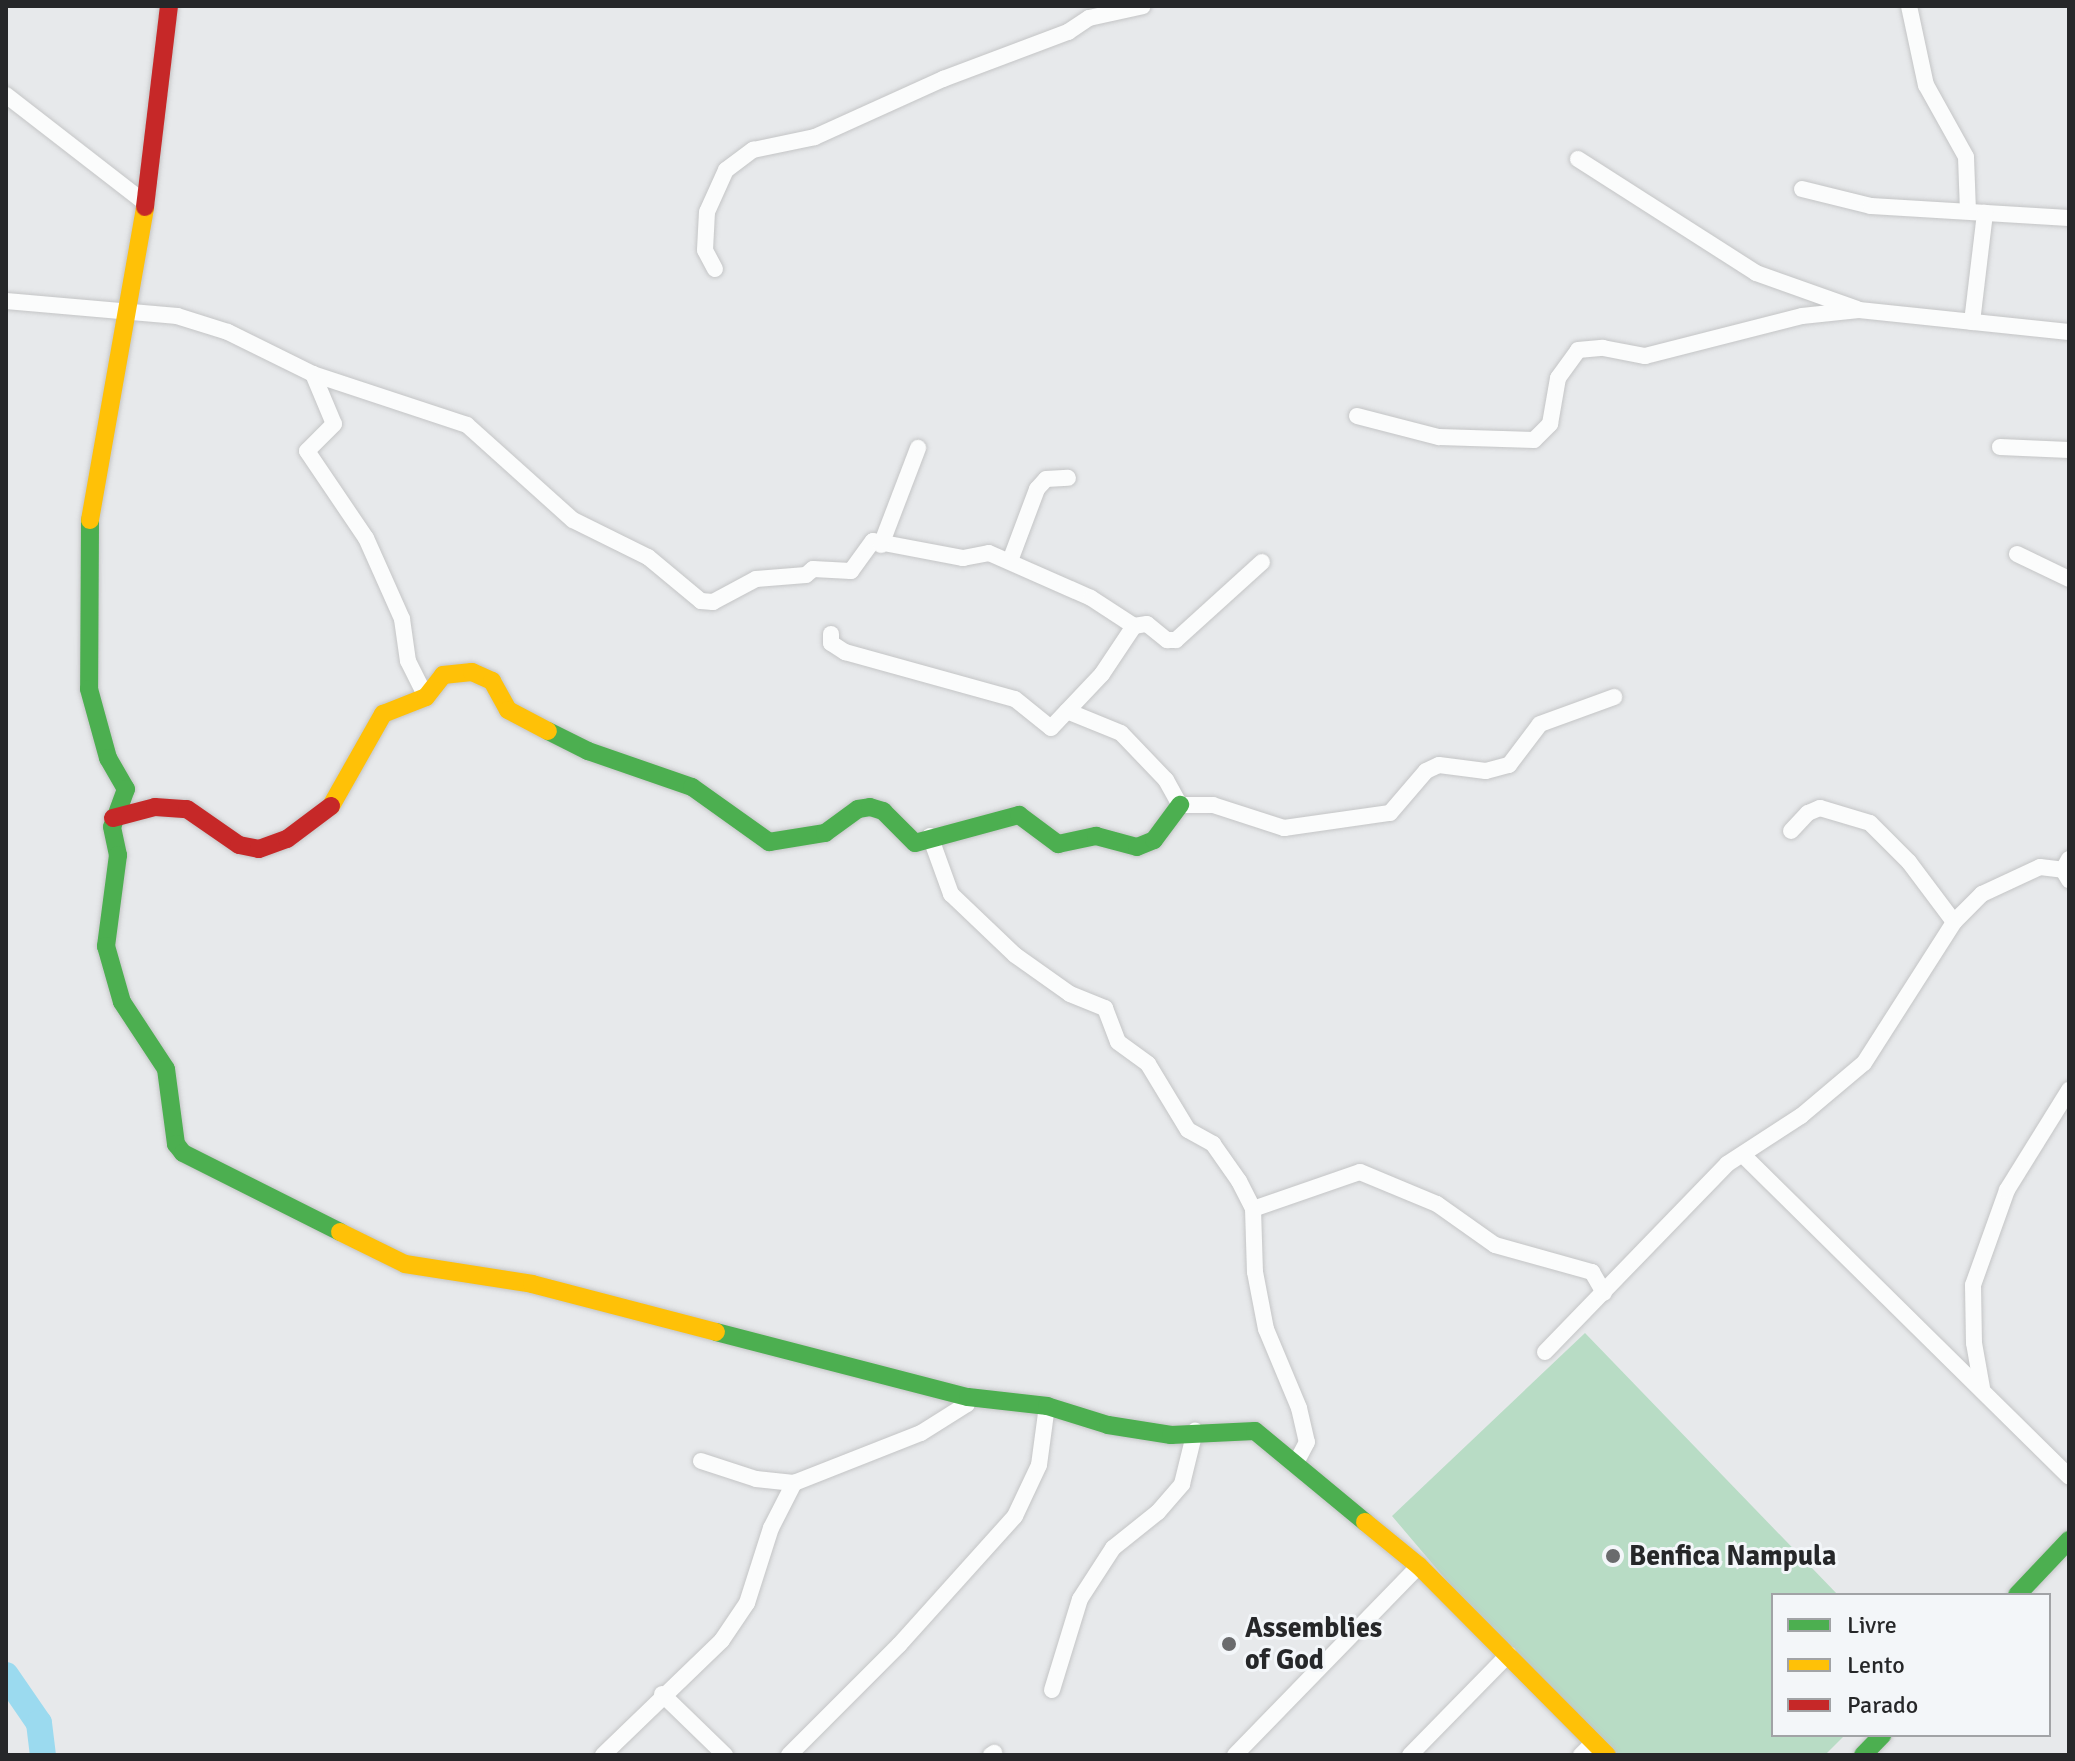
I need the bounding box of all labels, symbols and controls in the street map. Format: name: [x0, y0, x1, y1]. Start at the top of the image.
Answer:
place label: Benfica Nampula: [1629, 1539, 1836, 1573]
marker: Benfica Nampula: [1604, 1547, 1622, 1565]
legend: [1771, 1593, 2051, 1737]
text: Livre: [1847, 1610, 1897, 1640]
place label: Assemblies of God: [1245, 1611, 1382, 1677]
marker: Assemblies of God: [1220, 1635, 1238, 1653]
text: Lento: [1847, 1650, 1905, 1680]
text: Parado: [1847, 1690, 1918, 1720]

